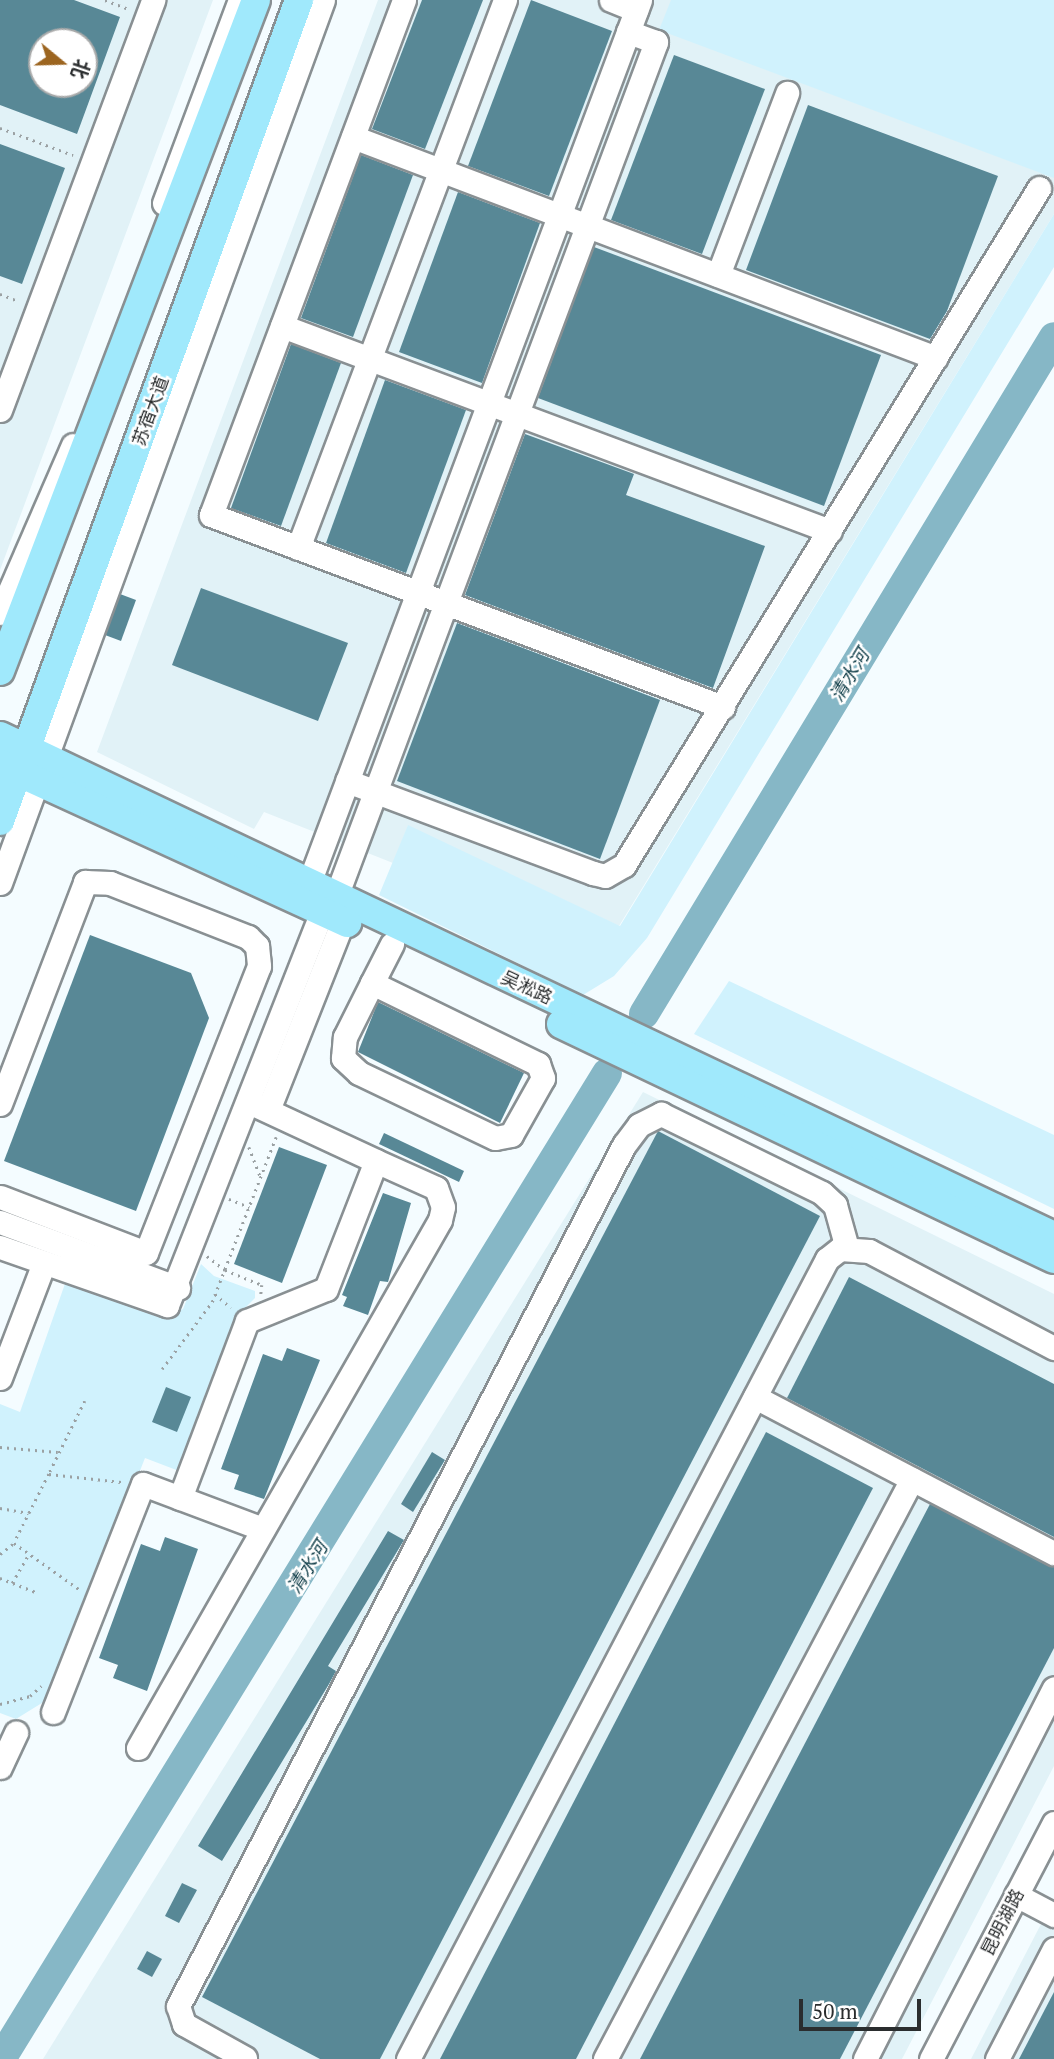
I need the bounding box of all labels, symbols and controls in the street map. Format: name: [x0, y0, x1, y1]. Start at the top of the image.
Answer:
north arrow: [28, 28, 98, 98]
text: 北: [67, 56, 96, 82]
street label: 苏宿大道: [128, 373, 172, 449]
water label: 清水河: [825, 645, 873, 705]
street label: 吴淞路: [498, 966, 556, 1008]
water label: 清水河: [282, 1537, 332, 1597]
street label: 昆明湖路: [976, 1885, 1028, 1959]
scale bar: [802, 1986, 925, 2030]
text: 50 m: [812, 1997, 858, 2025]

